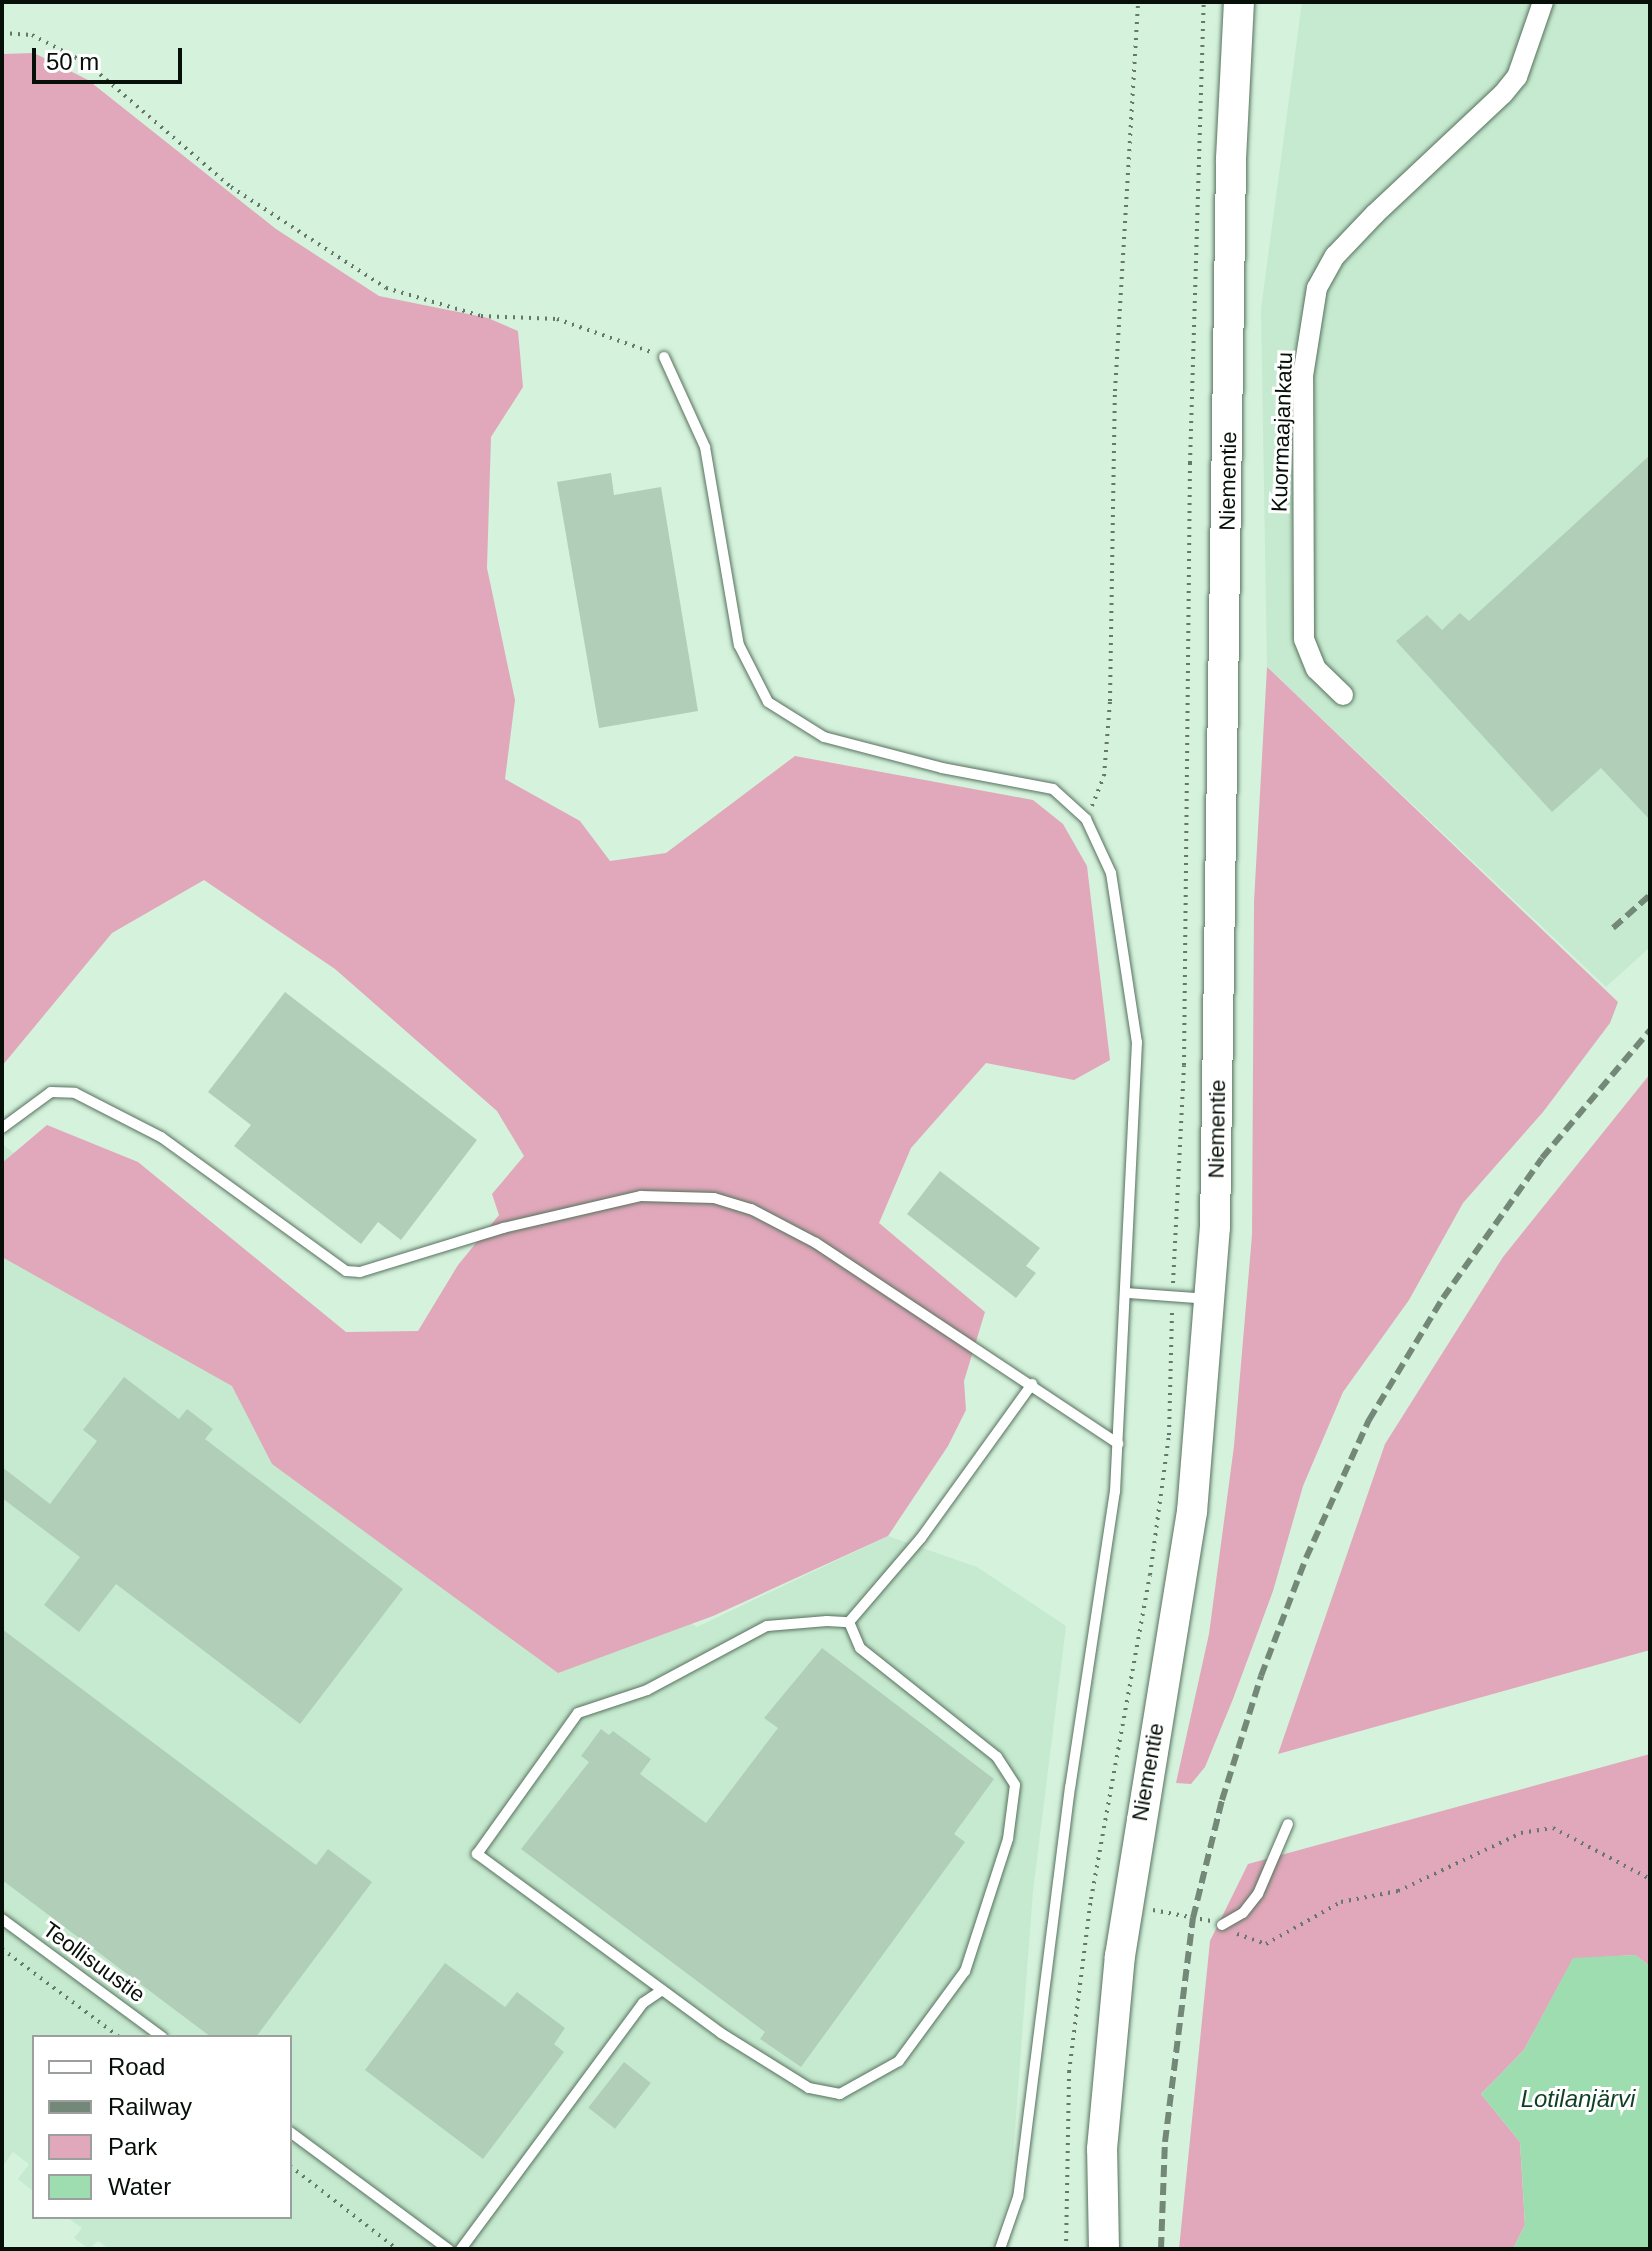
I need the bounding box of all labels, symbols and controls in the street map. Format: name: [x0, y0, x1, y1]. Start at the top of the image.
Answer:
scale bar: [36, 32, 186, 82]
text: 50 m: [46, 48, 99, 75]
street label: Kuormaajankatu: [1266, 351, 1298, 513]
street label: Niementie: [1214, 431, 1242, 531]
street label: Niementie: [1203, 1079, 1231, 1179]
street label: Niementie: [1126, 1721, 1170, 1823]
street label: Teollisuustie: [38, 1916, 150, 2008]
legend: [32, 2035, 292, 2219]
text: Road: [108, 2053, 165, 2080]
water label: Lotilanjärvi: [1521, 2085, 1635, 2113]
text: Railway: [108, 2093, 192, 2120]
text: Park: [108, 2133, 157, 2160]
text: Water: [108, 2173, 171, 2200]

